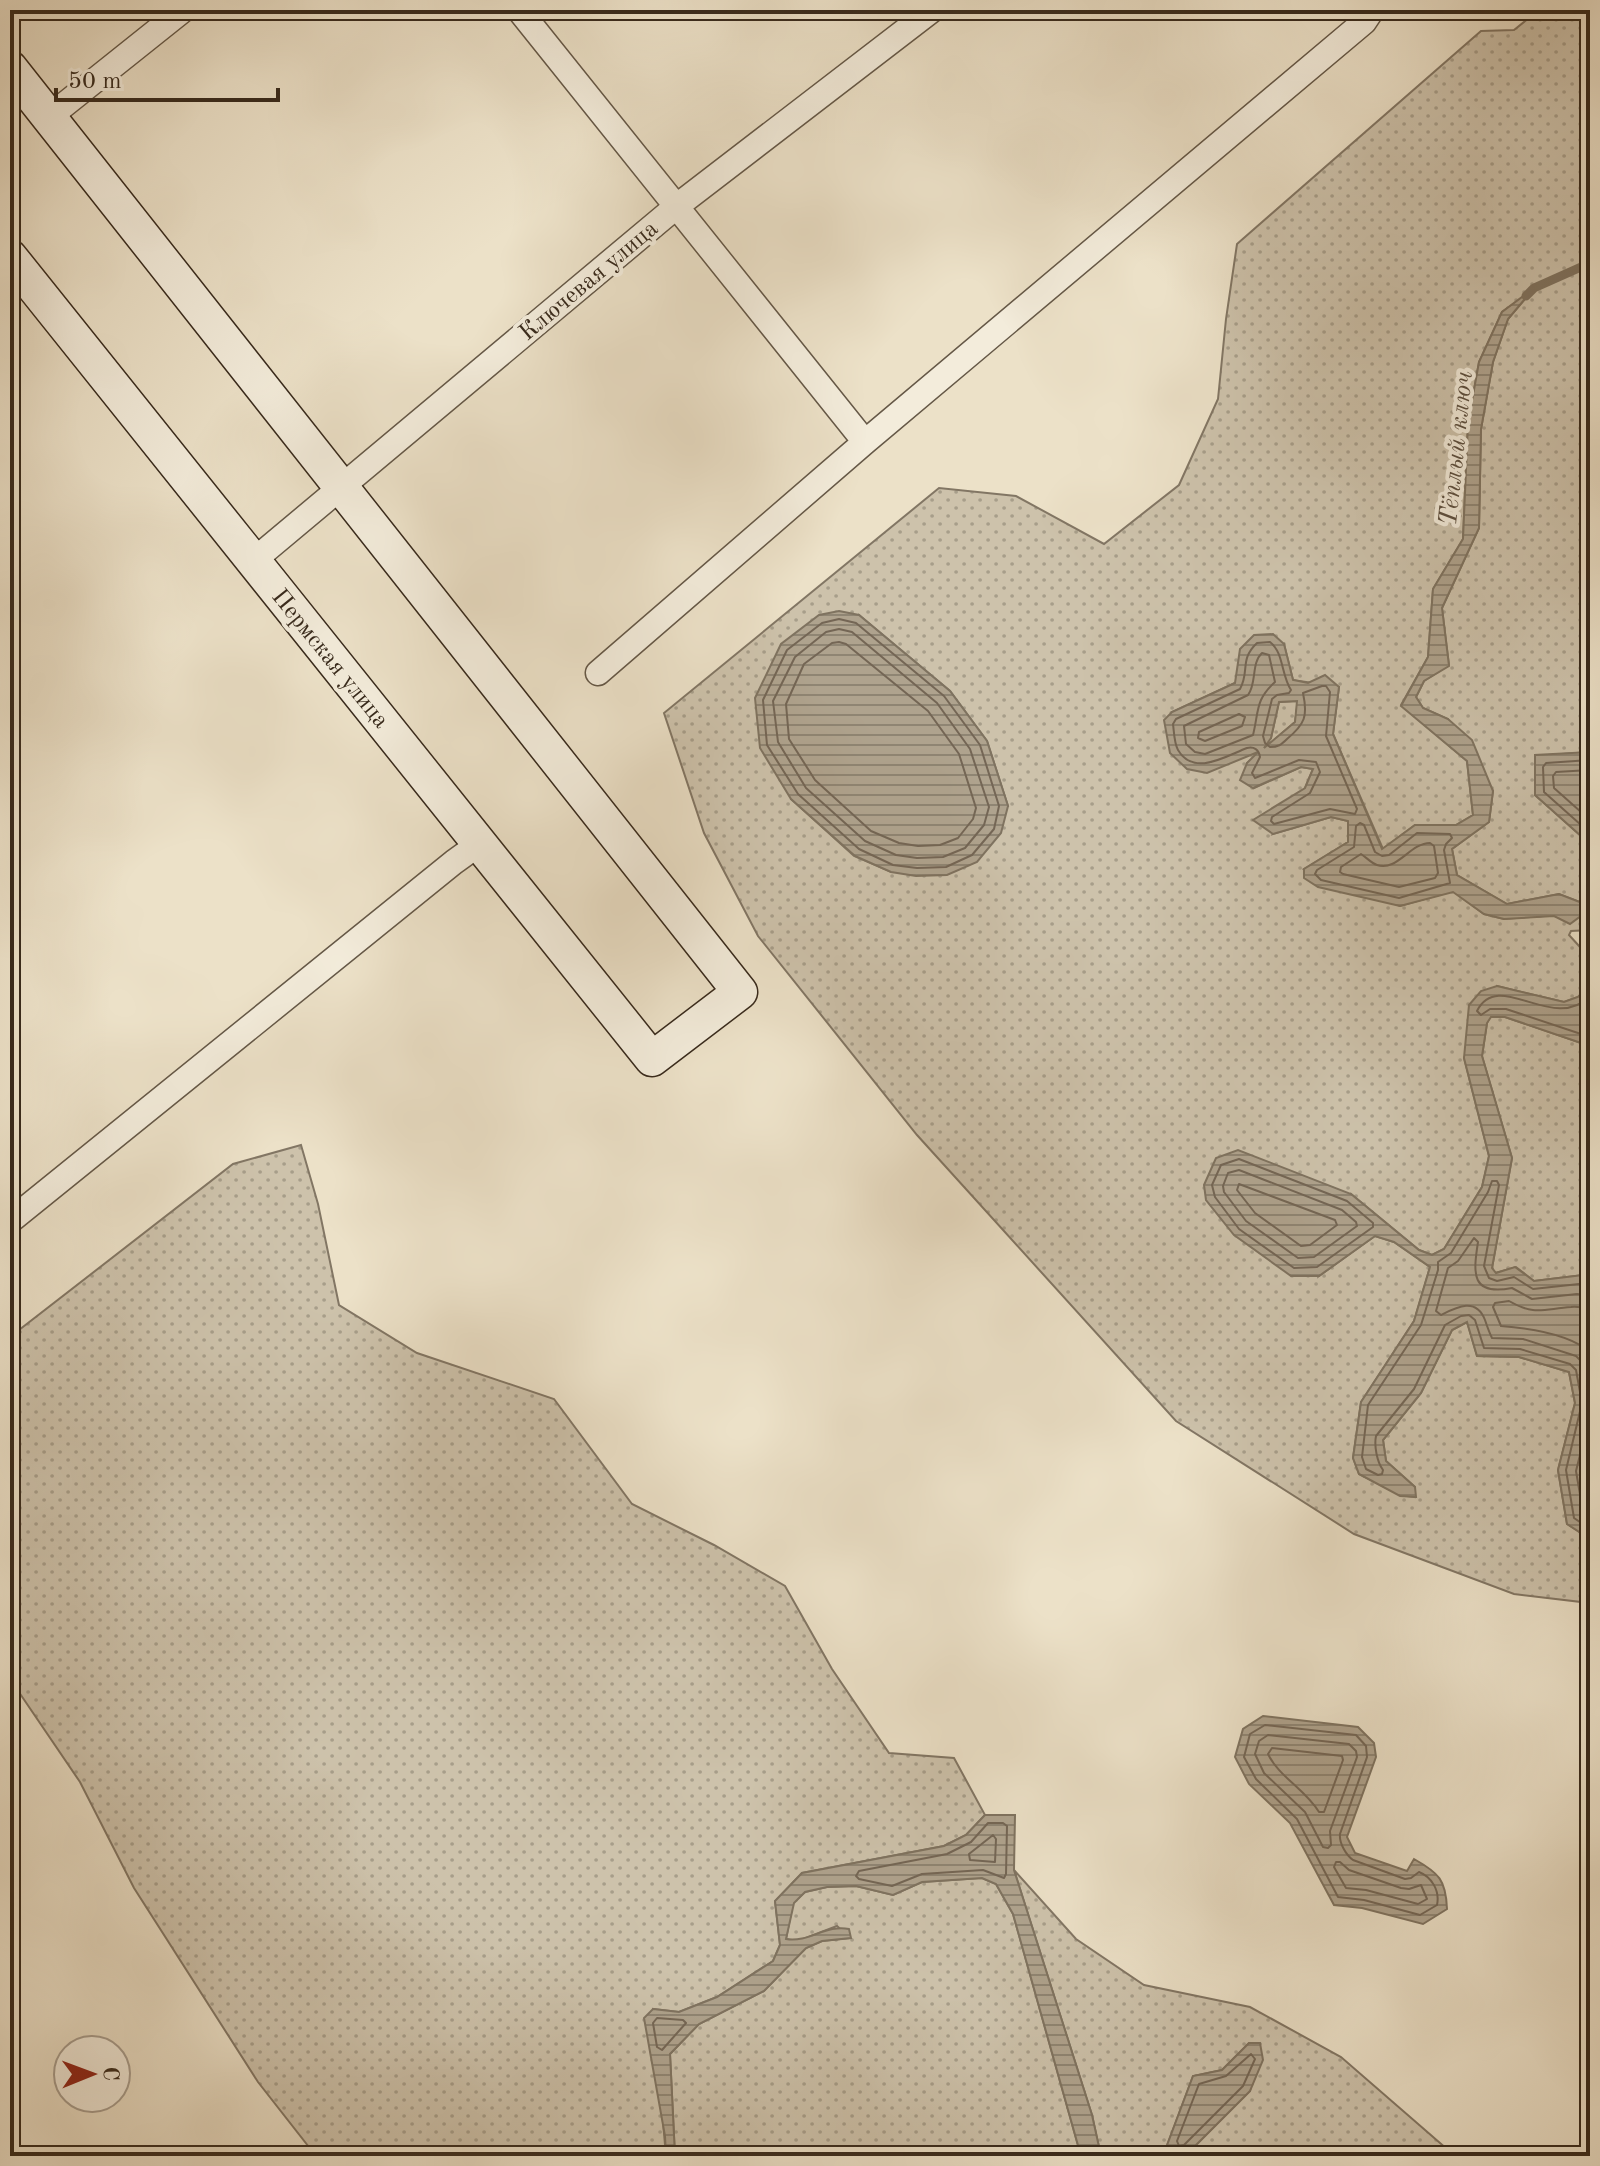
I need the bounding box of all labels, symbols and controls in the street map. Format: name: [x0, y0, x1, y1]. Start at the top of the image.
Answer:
scale bar: [56, 52, 278, 102]
text: 50 m: [68, 70, 122, 94]
street label: Ключевая улица: [515, 217, 663, 346]
water label: Тёплый ключ: [1436, 369, 1478, 527]
street label: Пермская улица: [266, 585, 393, 733]
north arrow: [52, 2034, 132, 2114]
text: С: [99, 2066, 121, 2081]

